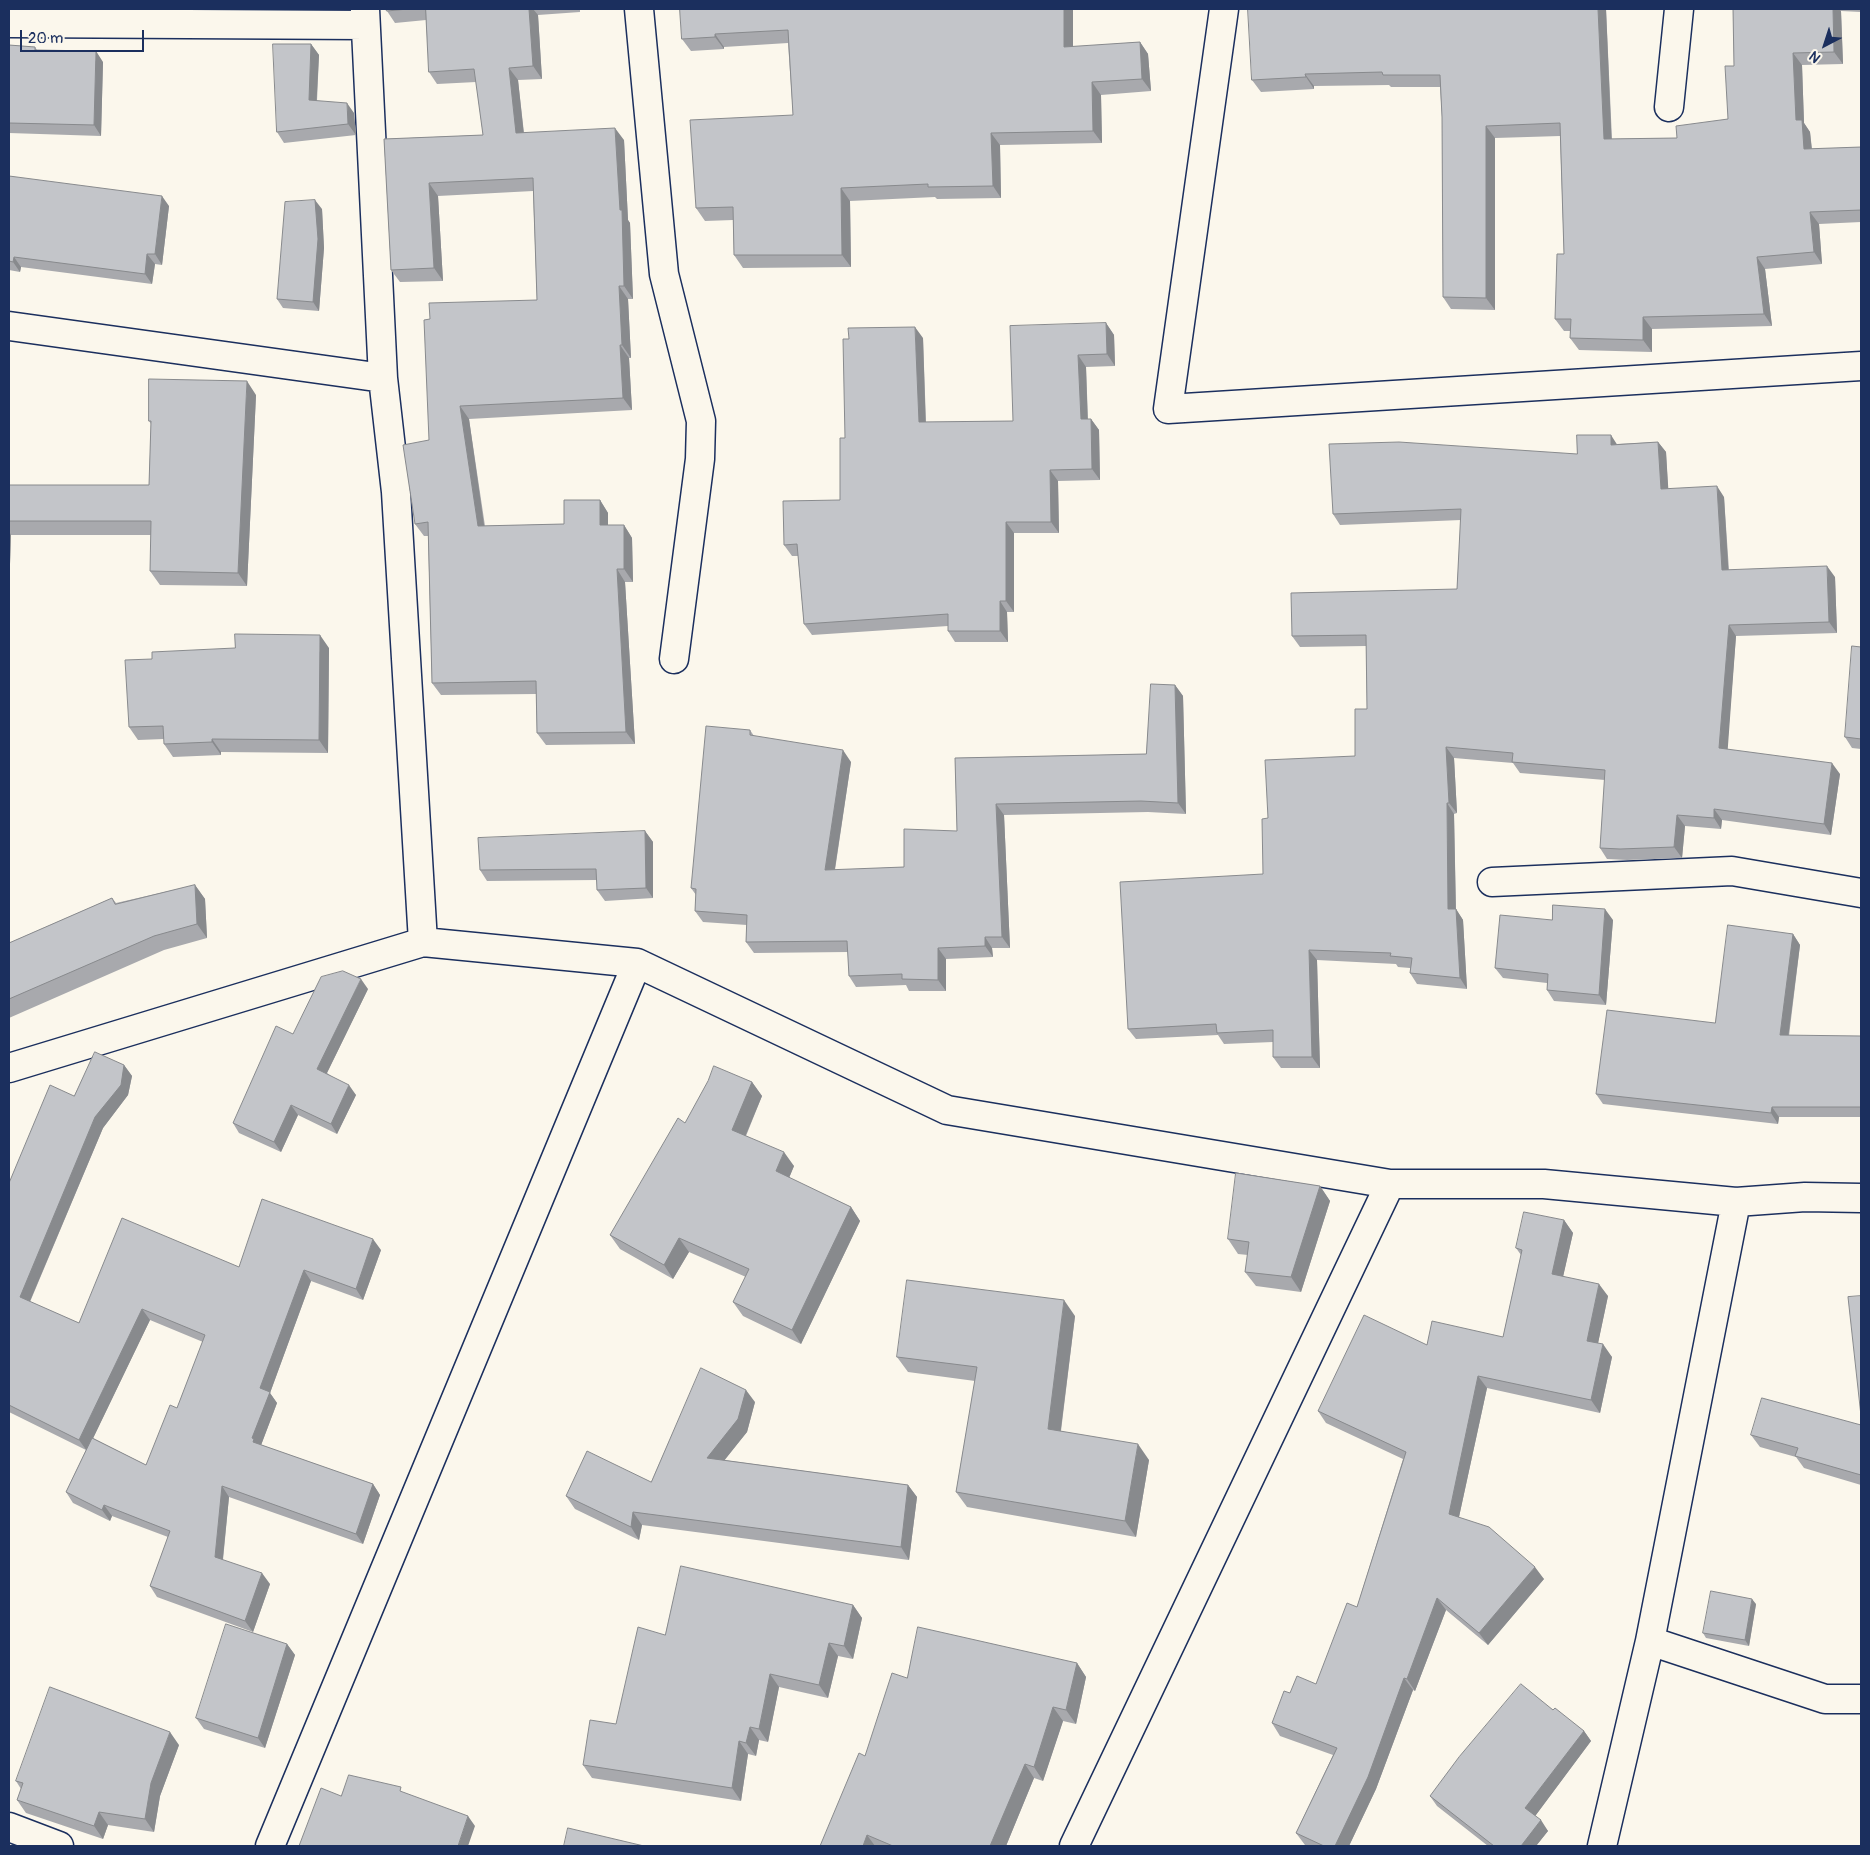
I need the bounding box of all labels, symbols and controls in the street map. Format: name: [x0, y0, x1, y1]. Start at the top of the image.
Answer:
scale bar: [22, 20, 146, 52]
north arrow: [1800, 20, 1850, 70]
text: 20 m: [28, 29, 63, 48]
text: N: [1806, 47, 1824, 66]

